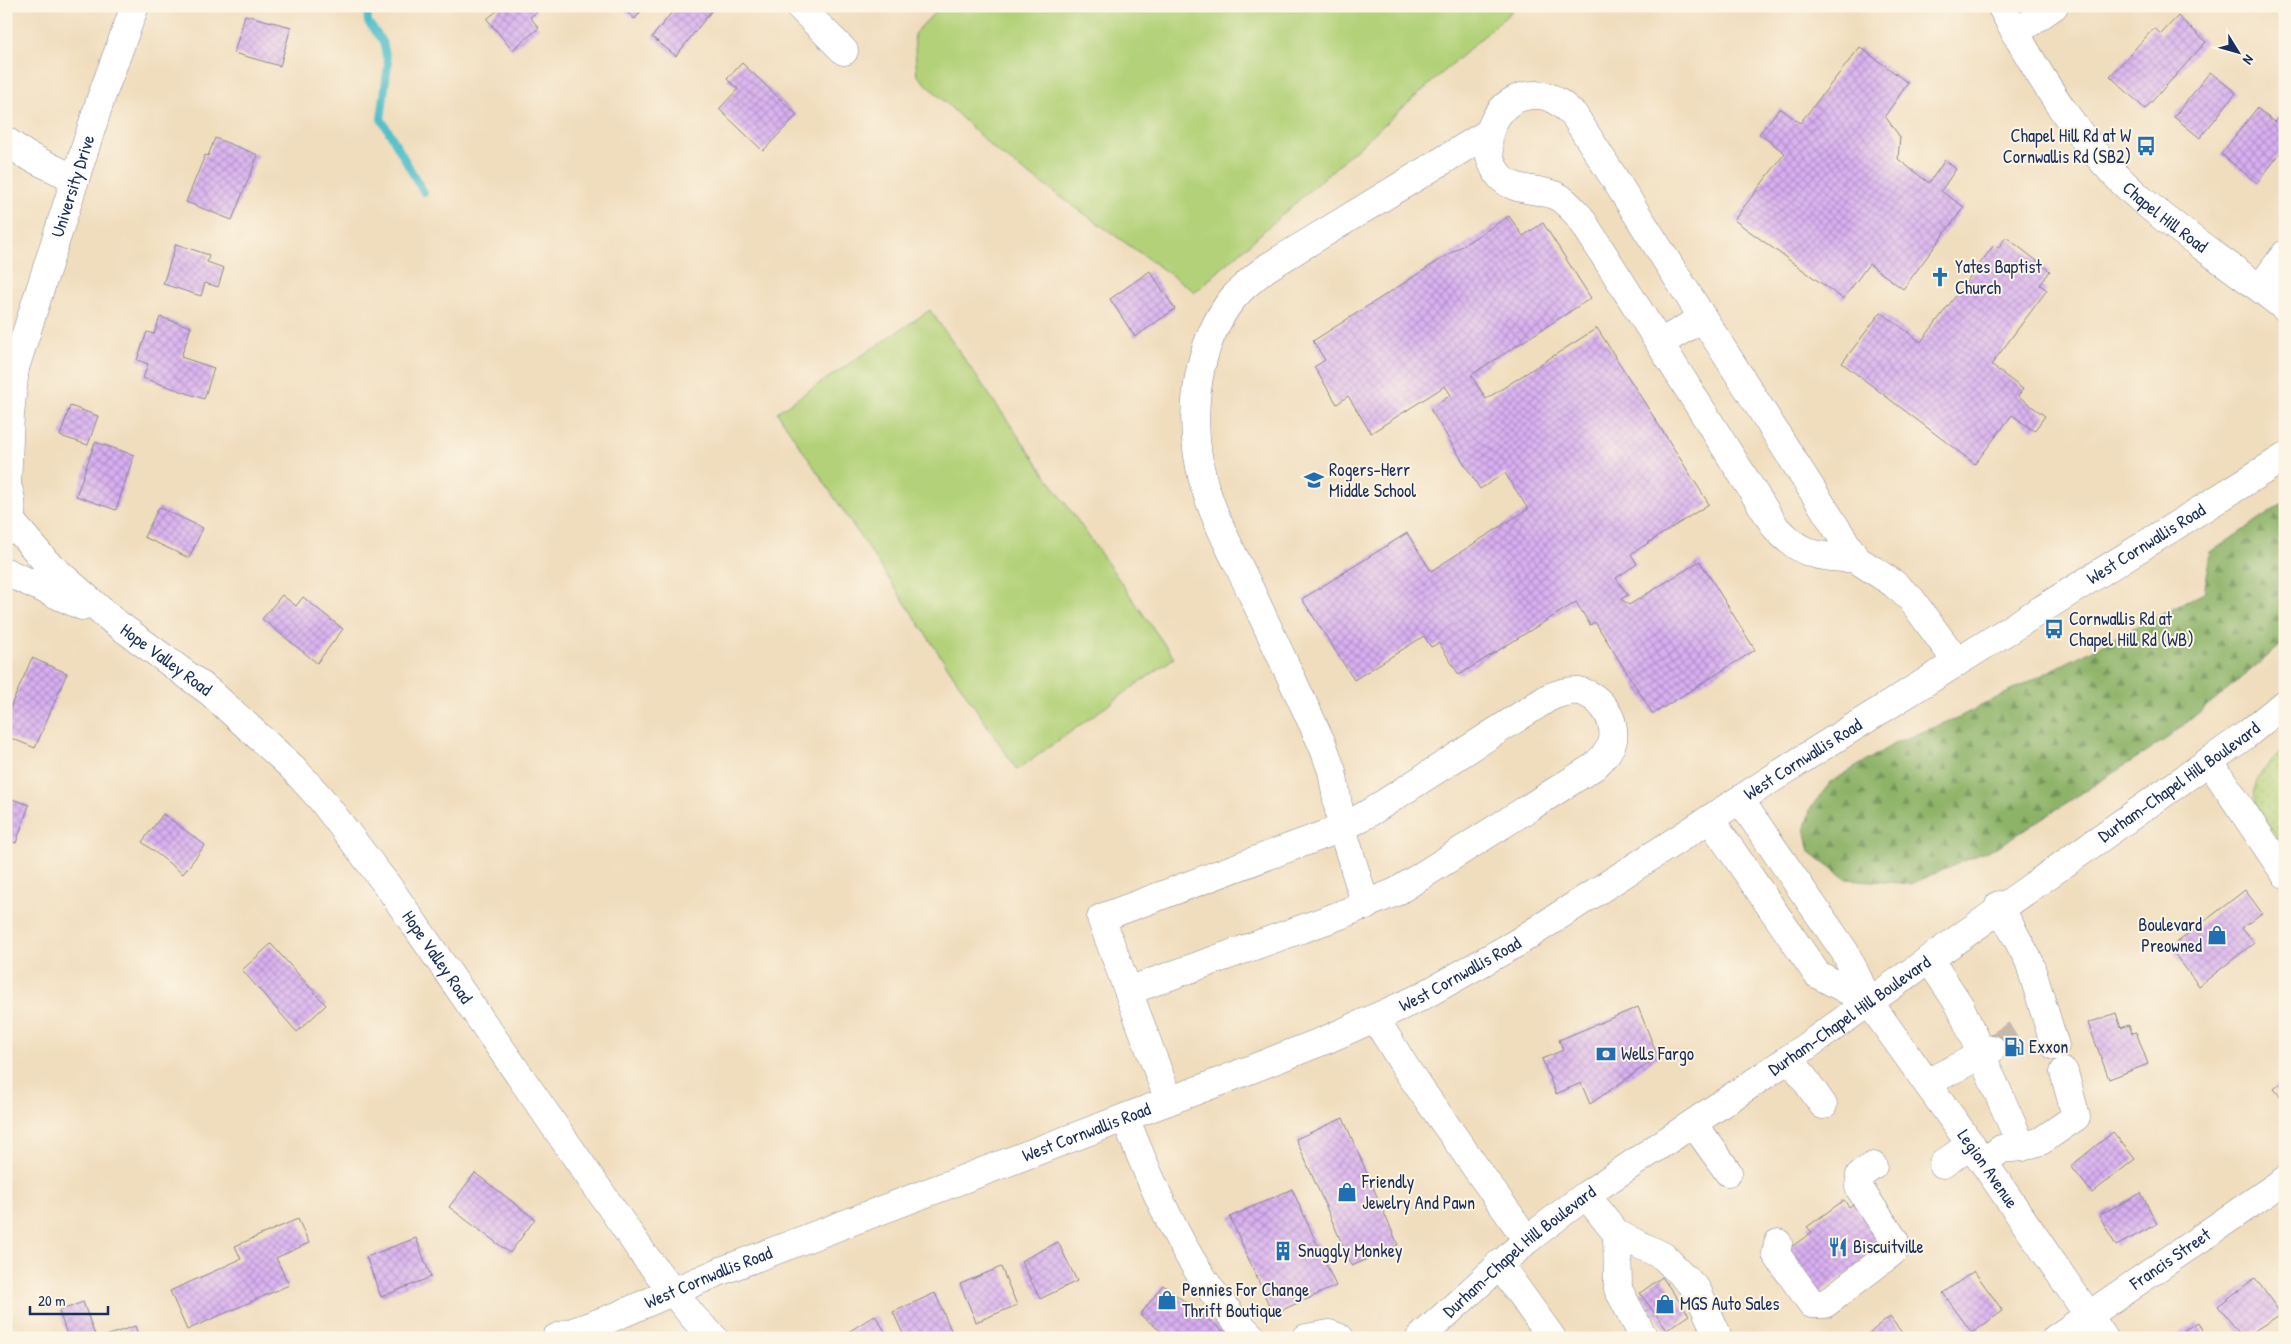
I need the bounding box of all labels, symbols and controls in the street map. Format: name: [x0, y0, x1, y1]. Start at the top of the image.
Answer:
north arrow: [2214, 28, 2264, 78]
text: N: [2239, 51, 2259, 69]
place label: Chapel Hill Rd at W Cornwallis Rd (SB2): [2003, 123, 2131, 169]
street label: University Drive: [44, 132, 100, 240]
bus stop icon: Chapel Hill Rd at W Cornwallis Rd (SB2): [2135, 135, 2157, 157]
street label: Chapel Hill Road: [2117, 176, 2213, 258]
place label: Yates Baptist Church: [1955, 254, 2042, 300]
church icon: Yates Baptist Church: [1929, 266, 1951, 288]
place label: Rogers-Herr Middle School: [1329, 457, 1416, 503]
school or university icon: Rogers-Herr Middle School: [1303, 469, 1325, 491]
street label: West Cornwallis Road: [2082, 497, 2210, 590]
place label: Cornwallis Rd at Chapel Hill Rd (WB): [2069, 606, 2194, 652]
street label: Hope Valley Road: [115, 617, 217, 701]
bus stop icon: Cornwallis Rd at Chapel Hill Rd (WB): [2043, 618, 2065, 640]
street label: West Cornwallis Road: [1739, 712, 1867, 806]
street label: Durham-Chapel Hill Boulevard: [2093, 716, 2265, 848]
street label: Hope Valley Road: [397, 905, 479, 1008]
place label: Boulevard Preowned: [2138, 912, 2202, 958]
shop icon: Boulevard Preowned: [2206, 924, 2228, 946]
street label: West Cornwallis Road: [1395, 930, 1526, 1017]
street label: Durham-Chapel Hill Boulevard: [1763, 949, 1935, 1081]
place label: Exxon: [2029, 1034, 2068, 1059]
fuel station icon: Exxon: [2003, 1036, 2025, 1058]
place label: Wells Fargo: [1621, 1041, 1694, 1066]
bank icon: Wells Fargo: [1595, 1043, 1617, 1065]
street label: West Cornwallis Road: [1018, 1096, 1154, 1168]
street label: Legion Avenue: [1952, 1124, 2024, 1213]
place label: Friendly Jewelry And Pawn: [1361, 1169, 1475, 1215]
street label: Durham-Chapel Hill Boulevard: [1437, 1179, 1600, 1323]
shop icon: Friendly Jewelry And Pawn: [1336, 1181, 1358, 1203]
street label: Francis Street: [2124, 1222, 2216, 1296]
place label: Biscuitville: [1853, 1234, 1924, 1259]
restaurant icon: Biscuitville: [1827, 1236, 1849, 1258]
place label: Snuggly Monkey: [1298, 1238, 1403, 1263]
street label: West Cornwallis Road: [641, 1240, 775, 1314]
building icon: Snuggly Monkey: [1272, 1240, 1294, 1262]
place label: Pennies For Change Thrift Boutique: [1182, 1277, 1309, 1323]
scale bar: [30, 1284, 108, 1316]
shop icon: Pennies For Change Thrift Boutique: [1156, 1289, 1178, 1311]
text: 20 m: [38, 1290, 65, 1311]
place label: MGS Auto Sales: [1680, 1291, 1780, 1316]
shop icon: MGS Auto Sales: [1654, 1293, 1676, 1315]

